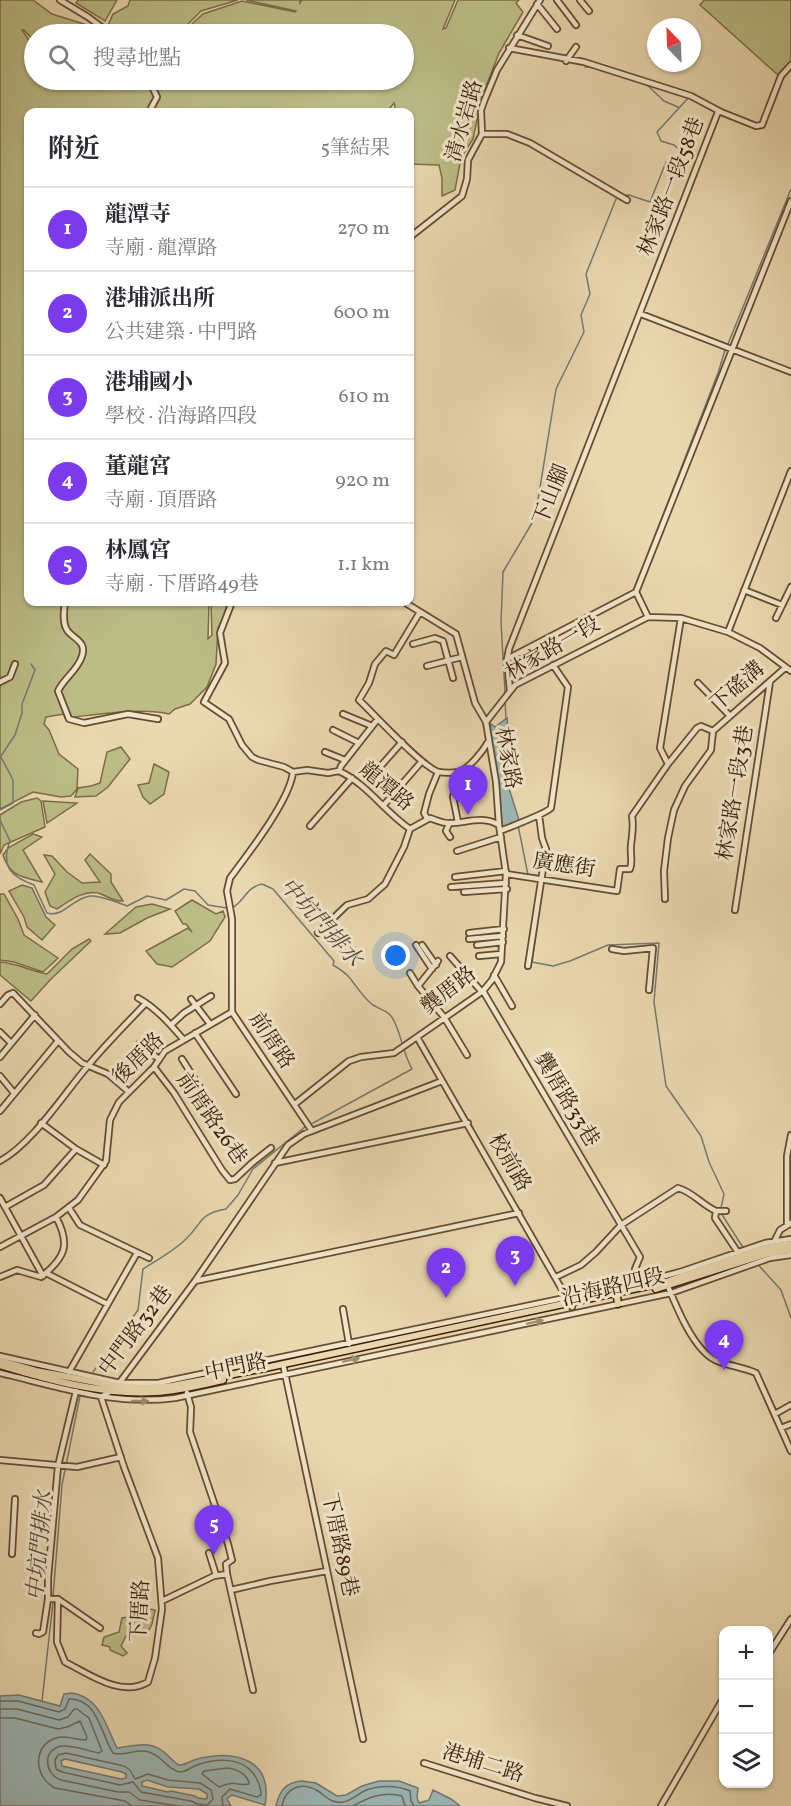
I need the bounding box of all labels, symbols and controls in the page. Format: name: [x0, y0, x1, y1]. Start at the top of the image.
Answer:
north arrow: [647, 18, 701, 72]
search box: [24, 24, 414, 90]
icon: search: [45, 41, 78, 74]
text: 搜尋地點: [93, 44, 181, 75]
street label: 清水岩路: [439, 77, 491, 165]
street label: 林家路一段58巷: [632, 113, 712, 261]
text: 附近: [48, 132, 100, 168]
text: 5筆結果: [320, 135, 390, 163]
text: 龍潭寺: [105, 200, 171, 231]
text: 1: [63, 215, 72, 243]
text: 270 m: [337, 215, 390, 243]
text: 寺廟 · 龍潭路: [105, 235, 217, 263]
text: 港埔派出所: [105, 284, 215, 315]
text: 2: [62, 299, 73, 327]
text: 600 m: [334, 299, 390, 327]
text: 公共建築 · 中門路: [105, 319, 257, 347]
text: 港埔國小: [105, 368, 193, 399]
text: 3: [62, 383, 73, 411]
text: 610 m: [338, 383, 390, 411]
text: 學校 · 沿海路四段: [105, 403, 257, 431]
text: 董龍宮: [105, 452, 171, 483]
street label: 下山腳: [527, 460, 577, 530]
text: 4: [61, 467, 74, 495]
text: 920 m: [335, 467, 390, 495]
text: 寺廟 · 頂厝路: [105, 487, 217, 515]
text: 林鳳宮: [105, 536, 171, 567]
text: 5: [63, 551, 72, 579]
text: 1.1 km: [337, 551, 390, 579]
text: 寺廟 · 下厝路49巷: [105, 571, 259, 599]
street label: 林家路一段: [500, 610, 606, 688]
street label: 下磘溝: [705, 655, 771, 719]
street label: 林家路一段3巷: [711, 723, 761, 863]
street label: 林家路: [487, 724, 527, 792]
street label: 龍潭路: [353, 756, 419, 818]
pin: 1: [448, 766, 488, 815]
street label: 廣應街: [531, 847, 597, 885]
water label: 中坑門排水: [272, 872, 370, 976]
your location: [381, 941, 410, 970]
street label: 龔厝路: [415, 960, 483, 1022]
street label: 前厝路: [241, 1007, 301, 1075]
street label: 後厝路: [106, 1026, 172, 1092]
street label: 龔厝路33巷: [526, 1047, 606, 1153]
street label: 前厝路26巷: [169, 1067, 253, 1171]
street label: 校前路: [481, 1128, 537, 1198]
pin: 3: [496, 1236, 534, 1286]
pin: 2: [426, 1248, 466, 1298]
street label: 沿海路四段: [559, 1262, 667, 1314]
street label: 中門路32巷: [93, 1280, 179, 1382]
one-way arrow: [526, 1317, 545, 1326]
pin: 4: [704, 1320, 744, 1370]
street label: 中門路: [202, 1347, 270, 1389]
one-way arrow: [342, 1355, 361, 1364]
one-way arrow: [130, 1396, 149, 1406]
water label: 中坑門排水: [21, 1488, 61, 1602]
street label: 下厝路89巷: [314, 1490, 364, 1600]
pin: 5: [194, 1506, 234, 1555]
street label: 下厝路: [125, 1579, 157, 1643]
map controls: [719, 1626, 773, 1788]
button: +: [719, 1626, 773, 1680]
button: −: [719, 1680, 773, 1734]
button: layers: [719, 1734, 773, 1788]
street label: 港埔二路: [439, 1738, 527, 1790]

